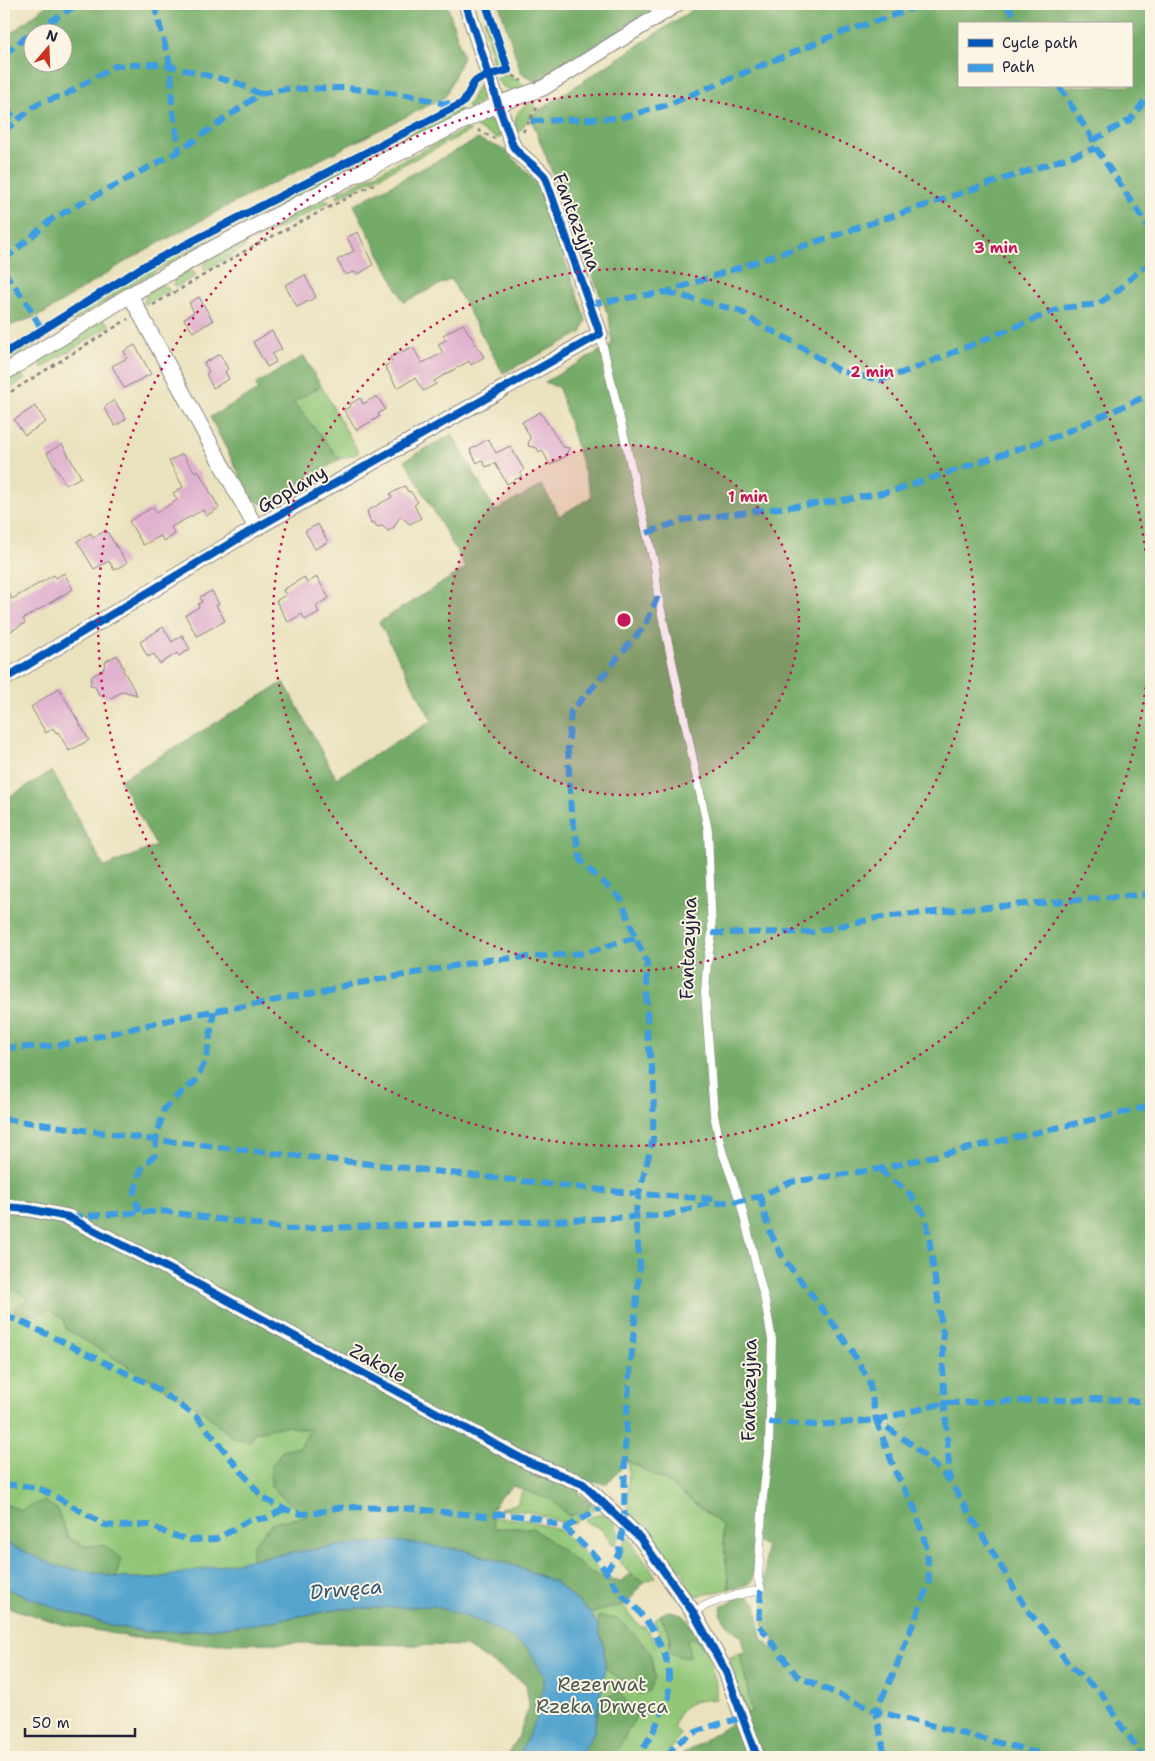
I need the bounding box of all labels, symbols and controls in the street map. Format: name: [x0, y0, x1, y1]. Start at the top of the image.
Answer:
north arrow: [22, 22, 72, 72]
legend: [958, 22, 1132, 88]
text: N: [44, 25, 60, 46]
text: Cycle path: [1002, 33, 1078, 53]
text: Path: [1002, 57, 1035, 77]
street label: Fantazyjna: [547, 169, 607, 275]
text: 3 min: [974, 238, 1018, 258]
text: 2 min: [850, 362, 894, 382]
street label: Goplany: [253, 459, 331, 519]
text: 1 min: [728, 487, 768, 507]
centre of rings: [615, 611, 633, 629]
street label: Fantazyjna: [674, 896, 702, 1000]
street label: Zakole: [345, 1338, 411, 1388]
street label: Fantazyjna: [736, 1338, 762, 1442]
water label: Drwęca: [309, 1573, 383, 1605]
park label: Rezerwat Rzeka Drwęca: [536, 1672, 668, 1719]
scale bar: [25, 1706, 135, 1738]
text: 50 m: [32, 1713, 70, 1733]

